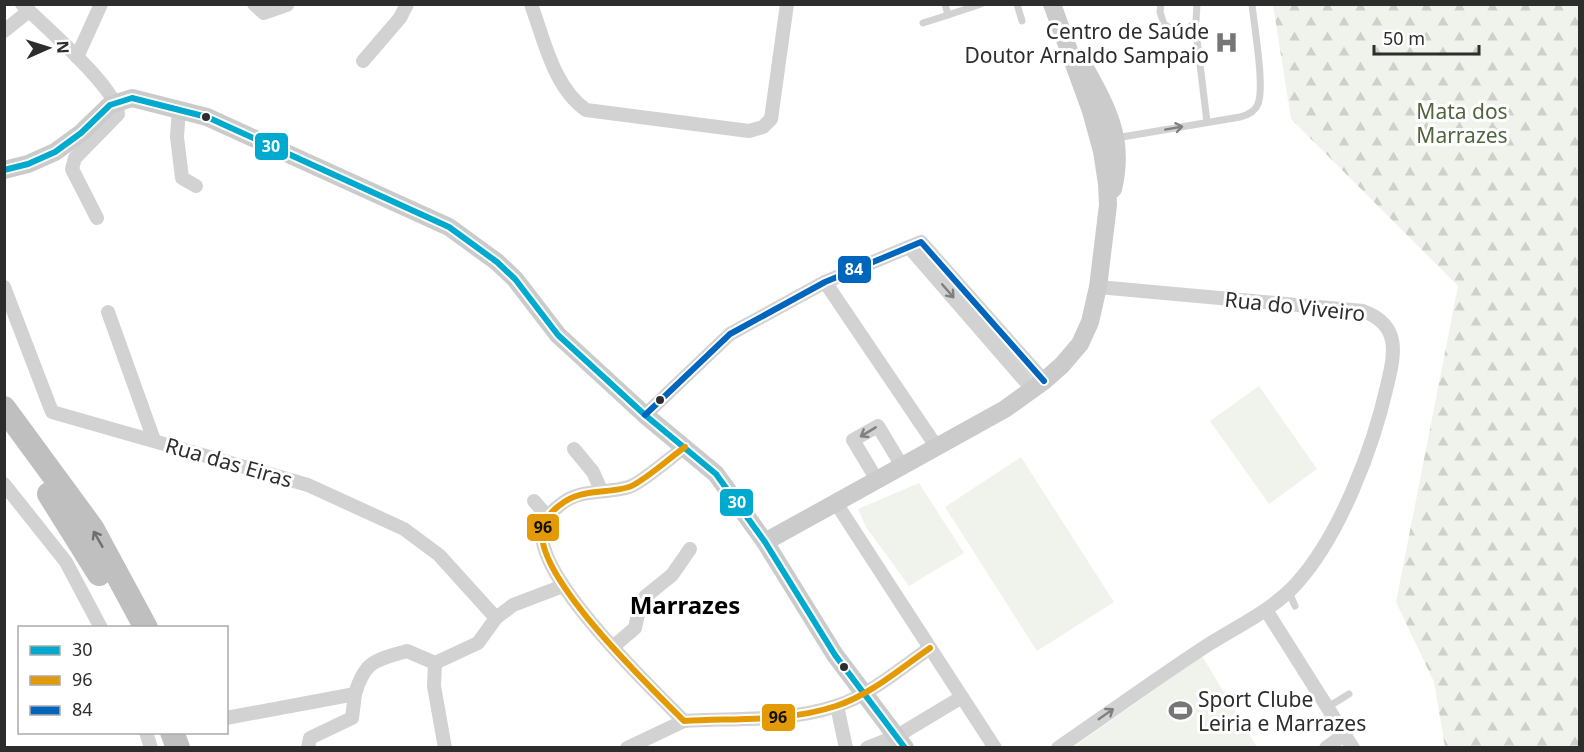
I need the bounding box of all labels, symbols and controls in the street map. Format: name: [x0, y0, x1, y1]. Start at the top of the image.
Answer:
place label: Centro de Saúde Doutor Arnaldo Sampaio: [964, 17, 1209, 69]
north arrow: [18, 18, 78, 78]
scale bar: [1374, 18, 1479, 56]
text: 50 m: [1383, 26, 1425, 50]
hospital icon: Centro de Saúde Doutor Arnaldo Sampaio: [1214, 30, 1240, 56]
text: N: [52, 40, 74, 54]
park label: Mata dos Marrazes: [1416, 97, 1508, 149]
unlabelled marker: [200, 111, 212, 123]
one-way arrow: [1163, 122, 1183, 133]
line badge: 30: [254, 132, 289, 161]
text: 30: [262, 135, 280, 157]
line badge: 84: [837, 255, 872, 284]
text: 84: [845, 258, 863, 280]
one-way arrow: [941, 283, 955, 298]
street label: Rua do Viveiro: [1223, 285, 1367, 327]
unlabelled marker: [654, 394, 666, 406]
one-way arrow: [860, 426, 877, 438]
street label: Rua das Eiras: [162, 431, 296, 493]
line badge: 30: [719, 488, 754, 517]
text: 30: [728, 491, 746, 513]
line badge: 96: [526, 513, 560, 542]
text: 96: [534, 516, 552, 538]
one-way arrow: [92, 531, 104, 548]
district label: Marrazes: [630, 588, 740, 621]
legend: [18, 626, 228, 734]
text: 30: [72, 637, 93, 661]
unlabelled marker: [838, 661, 850, 673]
text: 96: [72, 667, 93, 691]
place label: Sport Clube Leiria e Marrazes: [1198, 685, 1366, 737]
text: 84: [72, 697, 93, 721]
sports icon: Sport Clube Leiria e Marrazes: [1167, 698, 1193, 724]
line badge: 96: [761, 703, 796, 732]
text: 96: [769, 706, 787, 728]
one-way arrow: [1098, 708, 1114, 720]

